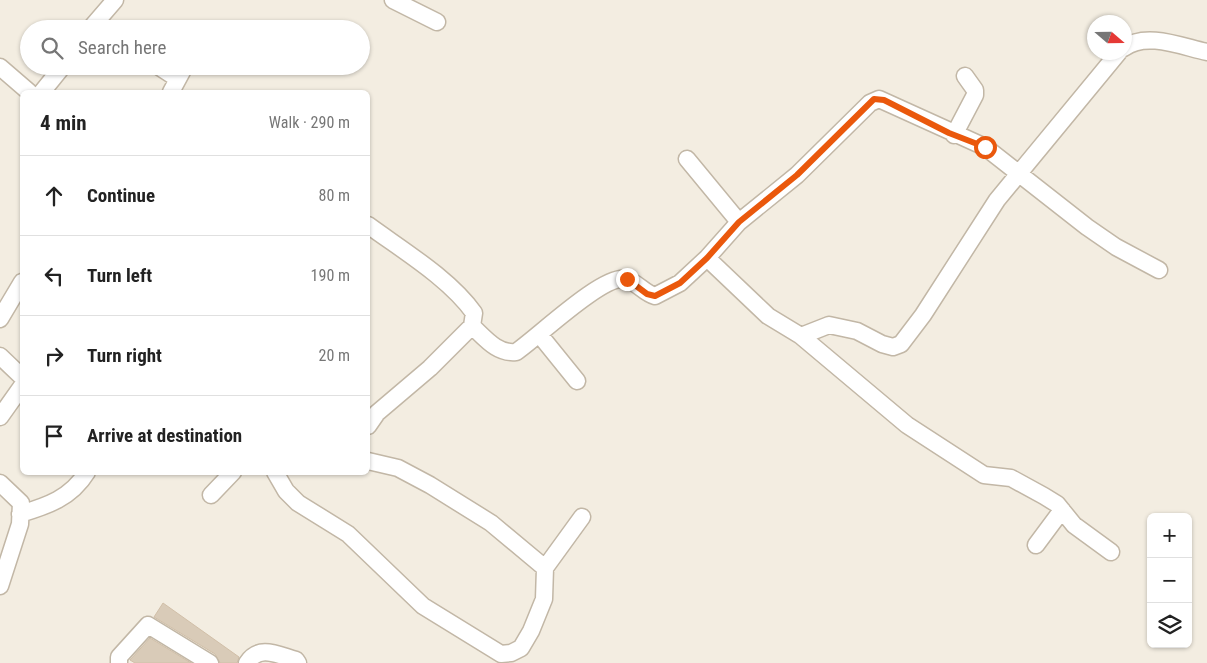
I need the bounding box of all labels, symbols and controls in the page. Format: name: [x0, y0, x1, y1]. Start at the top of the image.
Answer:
north arrow: [1087, 15, 1132, 60]
search box: [20, 20, 370, 75]
icon: search: [38, 34, 66, 62]
text: Search here: [78, 36, 166, 59]
text: 4 min: [40, 111, 87, 135]
text: Walk · 290 m: [269, 113, 350, 132]
route start: [974, 136, 997, 159]
icon: ahead: [40, 182, 68, 210]
text: Continue: [87, 184, 155, 207]
text: 80 m: [318, 186, 350, 205]
icon: left: [40, 262, 68, 290]
text: Turn left: [87, 264, 152, 287]
text: 190 m: [311, 266, 350, 285]
route end: [616, 268, 639, 291]
icon: right: [40, 342, 68, 370]
text: Turn right: [87, 344, 162, 367]
text: 20 m: [318, 346, 350, 365]
icon: arrive: [40, 422, 68, 450]
text: Arrive at destination: [87, 424, 242, 447]
map controls: [1147, 513, 1192, 648]
button: +: [1147, 513, 1192, 558]
button: −: [1147, 558, 1192, 603]
button: layers: [1147, 603, 1192, 648]

